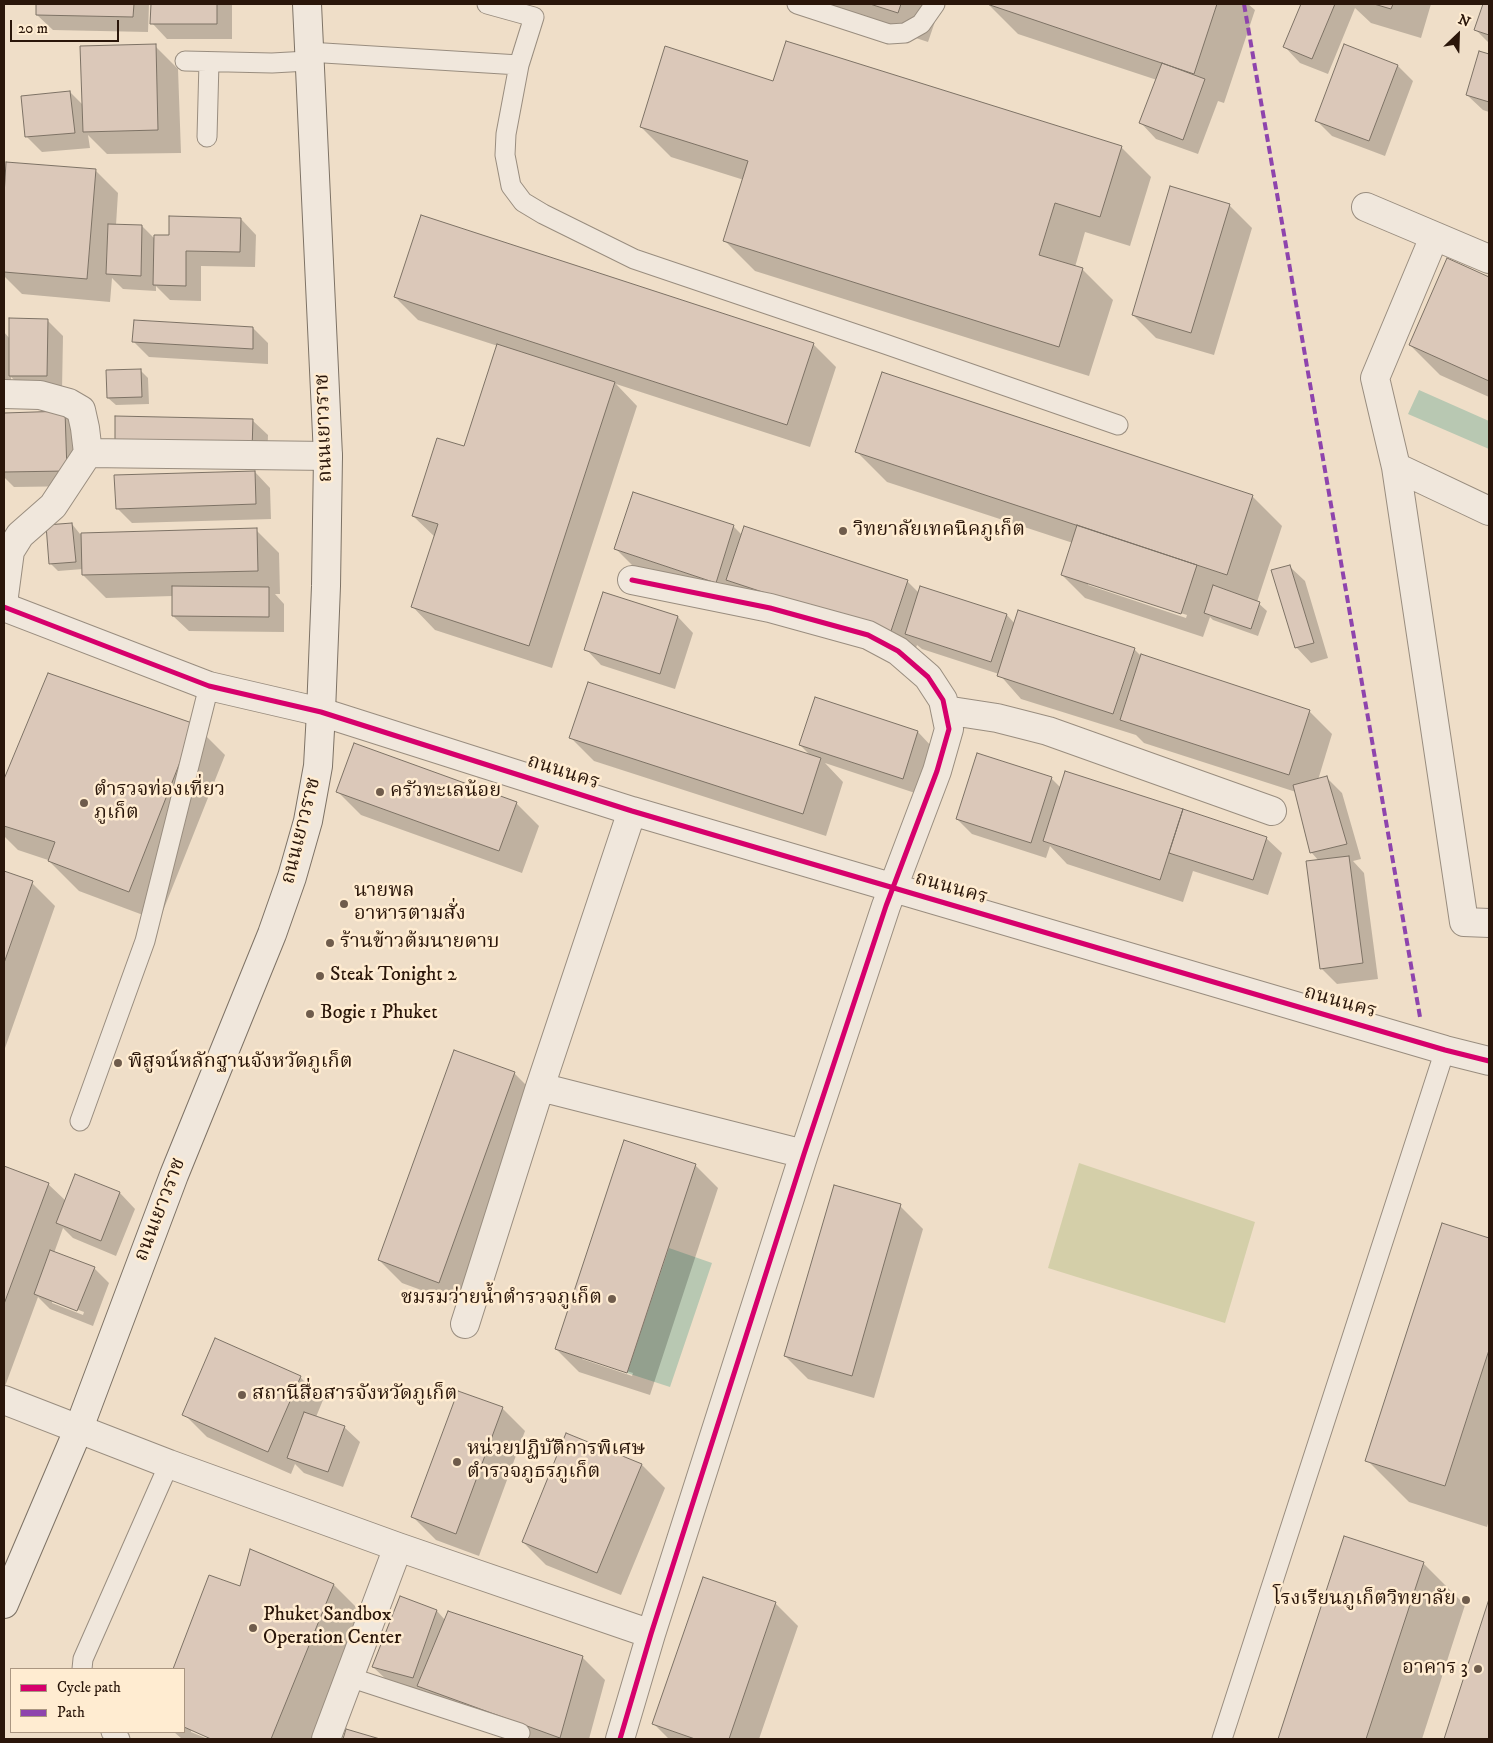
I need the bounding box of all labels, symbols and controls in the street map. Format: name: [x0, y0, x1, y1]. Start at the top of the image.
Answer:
scale bar: [12, 10, 121, 42]
north arrow: [1433, 10, 1483, 60]
text: N: [1455, 11, 1473, 32]
text: 20 m: [18, 19, 48, 38]
street label: ถนนเยาวราช: [311, 373, 339, 483]
place label: วิทยาลัยเทคนิคภูเก็ต: [853, 519, 1025, 543]
marker: วิทยาลัยเทคนิคภูเก็ต: [837, 525, 849, 537]
street label: ถนนนคร: [524, 750, 602, 796]
street label: ถนนเยาวราช: [277, 775, 327, 887]
place label: ตำรวจท่องเที่ยว ภูเก็ต: [94, 779, 225, 826]
place label: ครัวทะเลน้อย: [390, 780, 501, 804]
marker: ครัวทะเลน้อย: [374, 786, 386, 798]
marker: ตำรวจท่องเที่ยว ภูเก็ต: [78, 797, 90, 809]
street label: ถนนนคร: [912, 867, 990, 911]
place label: นายพล อาหารตามสั่ง: [354, 880, 466, 927]
marker: นายพล อาหารตามสั่ง: [338, 898, 350, 910]
place label: ร้านข้าวต้มนายดาบ: [340, 931, 500, 955]
marker: ร้านข้าวต้มนายดาบ: [324, 937, 336, 949]
place label: Steak Tonight 2: [330, 964, 457, 988]
marker: Steak Tonight 2: [314, 970, 326, 982]
street label: ถนนนคร: [1301, 981, 1379, 1025]
place label: Bogie 1 Phuket: [320, 1002, 438, 1026]
marker: Bogie 1 Phuket: [304, 1008, 316, 1020]
place label: พิสูจน์หลักฐานจังหวัดภูเก็ต: [128, 1051, 352, 1075]
marker: พิสูจน์หลักฐานจังหวัดภูเก็ต: [112, 1057, 124, 1069]
street label: ถนนเยาวราช: [130, 1155, 192, 1265]
place label: ชมรมว่ายน้ำตำรวจภูเก็ต: [401, 1287, 602, 1311]
marker: ชมรมว่ายน้ำตำรวจภูเก็ต: [606, 1293, 618, 1305]
place label: สถานีสื่อสารจังหวัดภูเก็ต: [252, 1383, 457, 1407]
marker: สถานีสื่อสารจังหวัดภูเก็ต: [236, 1389, 248, 1401]
place label: หน่วยปฏิบัติการพิเศษ ตำรวจภูธรภูเก็ต: [467, 1438, 645, 1485]
marker: หน่วยปฏิบัติการพิเศษ ตำรวจภูธรภูเก็ต: [451, 1456, 463, 1468]
place label: โรงเรียนภูเก็ตวิทยาลัย: [1273, 1588, 1456, 1612]
marker: โรงเรียนภูเก็ตวิทยาลัย: [1460, 1594, 1472, 1606]
place label: Phuket Sandbox Operation Center: [263, 1604, 402, 1651]
marker: Phuket Sandbox Operation Center: [247, 1622, 259, 1634]
place label: อาคาร 3: [1402, 1657, 1468, 1681]
marker: อาคาร 3: [1472, 1663, 1484, 1675]
legend: [10, 1668, 185, 1733]
text: Cycle path: [57, 1678, 121, 1697]
text: Path: [57, 1703, 85, 1722]

